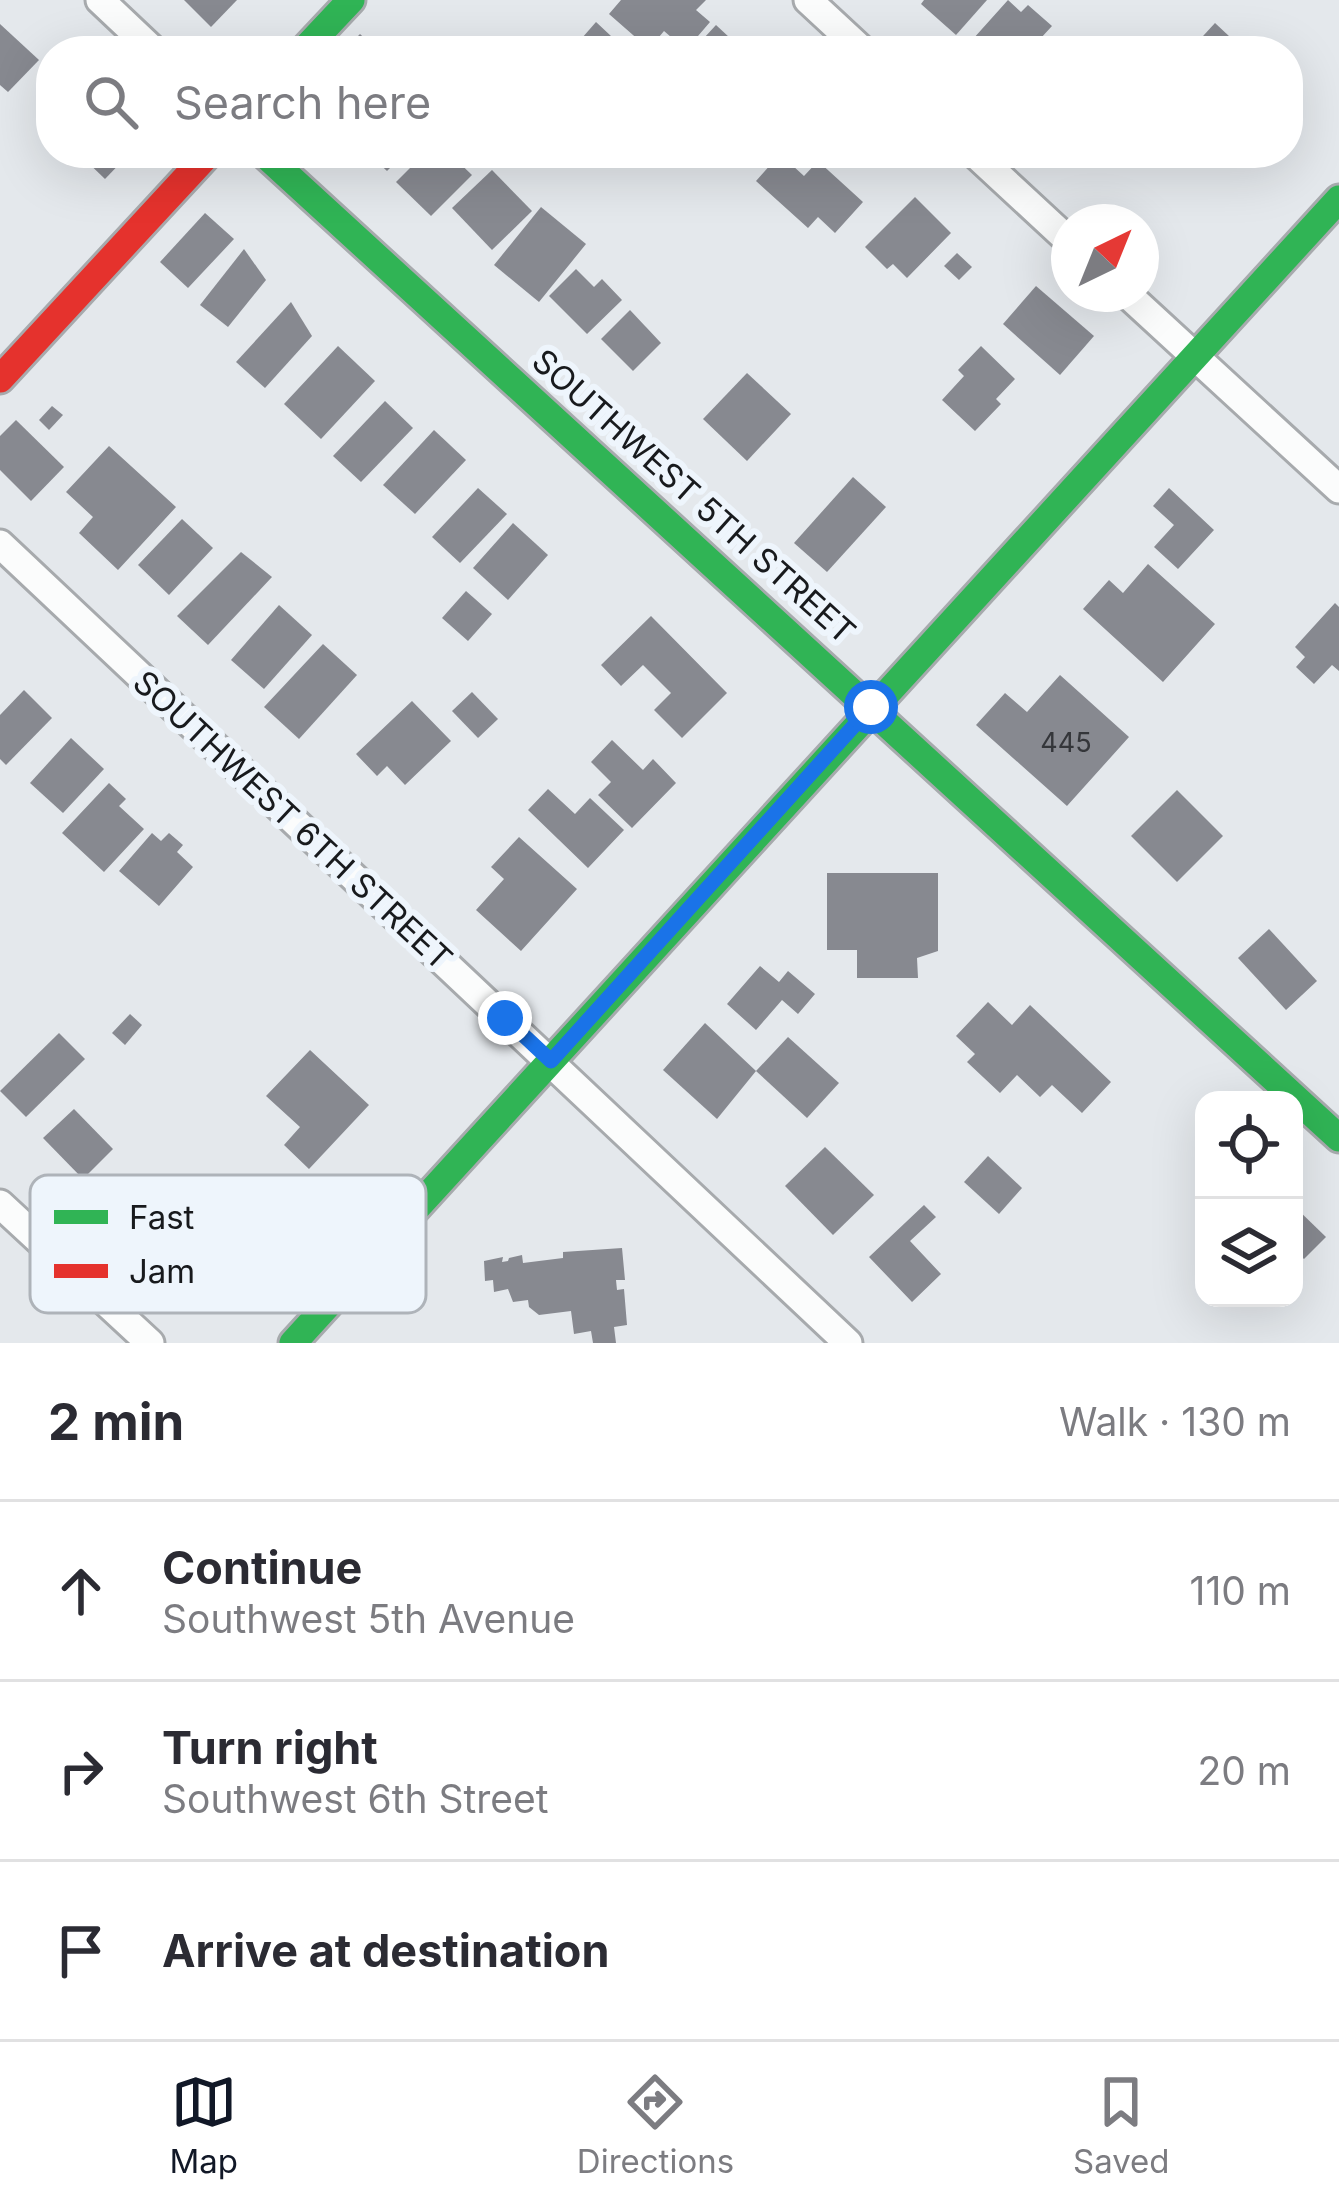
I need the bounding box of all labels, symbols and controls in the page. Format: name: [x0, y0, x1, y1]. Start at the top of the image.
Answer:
search box: [36, 36, 1303, 168]
icon: search: [78, 69, 144, 135]
text: Search here: [174, 75, 431, 130]
north arrow: [1051, 204, 1159, 312]
street label: SOUTHWEST 5TH STREET: [524, 340, 864, 652]
street label: SOUTHWEST 6TH STREET: [125, 662, 461, 978]
route start: [844, 680, 898, 734]
house number: 445: [1040, 726, 1092, 759]
route end: [478, 991, 532, 1045]
map controls: [1195, 1091, 1303, 1307]
button: locate: [1195, 1091, 1303, 1199]
legend: [30, 1175, 426, 1313]
text: Fast: [129, 1197, 195, 1237]
button: layers: [1195, 1199, 1303, 1307]
text: Jam: [129, 1251, 195, 1291]
text: 2 min: [48, 1391, 184, 1452]
text: Walk · 130 m: [1059, 1398, 1291, 1445]
text: Continue: [162, 1540, 362, 1595]
icon: ahead: [48, 1558, 114, 1624]
text: 110 m: [1190, 1567, 1291, 1614]
text: Southwest 5th Avenue: [162, 1595, 575, 1642]
text: Turn right: [162, 1720, 378, 1775]
icon: right: [48, 1738, 114, 1804]
text: 20 m: [1197, 1747, 1291, 1794]
text: Southwest 6th Street: [162, 1775, 549, 1822]
icon: arrive: [48, 1918, 114, 1984]
text: Arrive at destination: [162, 1923, 609, 1978]
tab: Map: [169, 2069, 238, 2181]
tab: Directions: [577, 2069, 734, 2181]
tab: Saved: [1073, 2069, 1170, 2181]

